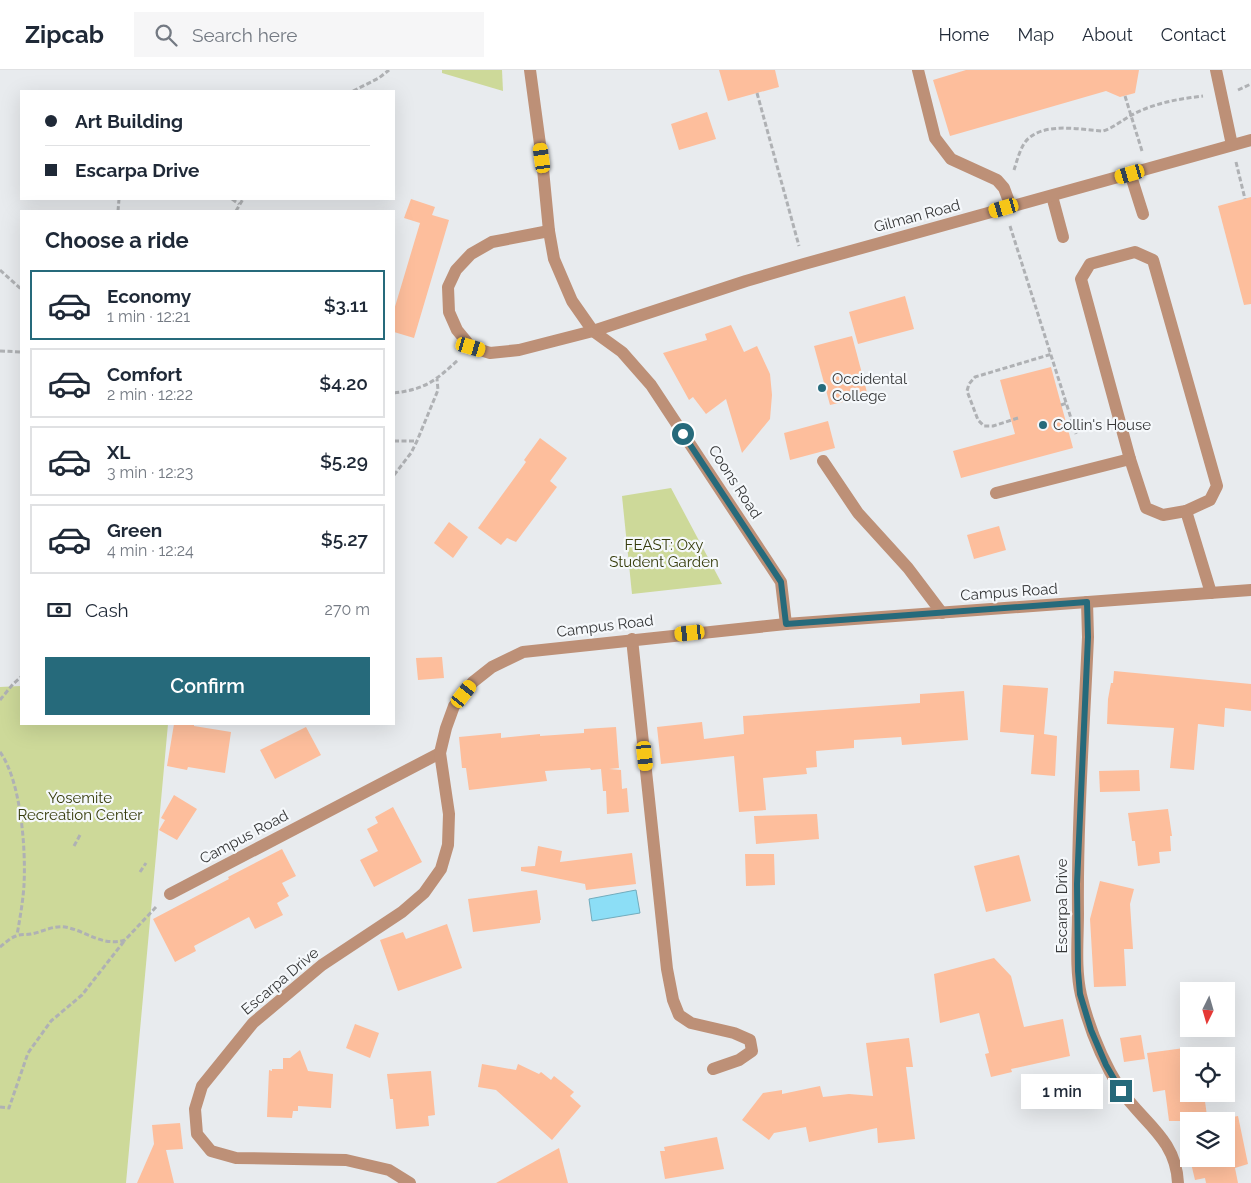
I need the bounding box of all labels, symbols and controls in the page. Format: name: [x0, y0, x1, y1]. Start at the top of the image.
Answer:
search box: [134, 12, 484, 57]
text: Zipcab: [25, 20, 104, 49]
icon: search: [152, 21, 180, 49]
text: Search here: [192, 24, 297, 46]
text: Home: [938, 24, 989, 45]
text: Map: [1017, 24, 1054, 45]
text: About: [1082, 24, 1133, 45]
text: Contact: [1161, 24, 1226, 45]
text: Art Building: [75, 110, 183, 132]
car: [532, 142, 551, 174]
text: Escarpa Drive: [75, 159, 200, 181]
car: [1113, 163, 1146, 185]
street label: Gilman Road: [872, 196, 962, 236]
car: [987, 197, 1020, 219]
text: Choose a ride: [45, 227, 189, 253]
icon: car: [47, 283, 92, 328]
text: Economy: [107, 285, 191, 307]
text: $3.11: [324, 294, 368, 316]
text: 1 min · 12:21: [107, 307, 190, 326]
car: [454, 336, 487, 358]
icon: car: [47, 361, 92, 406]
text: Comfort: [107, 363, 182, 385]
place label: Occidental College: [832, 370, 908, 405]
text: $4.20: [319, 372, 368, 394]
marker: Occidental College: [816, 382, 828, 394]
text: 2 min · 12:22: [107, 385, 193, 404]
place label: Collin's House: [1053, 416, 1151, 434]
marker: Collin's House: [1037, 419, 1049, 431]
route start: [672, 423, 694, 445]
icon: car: [47, 439, 92, 484]
text: XL: [107, 441, 130, 463]
street label: Coons Road: [705, 442, 765, 522]
text: $5.29: [320, 450, 368, 472]
text: 3 min · 12:23: [107, 463, 193, 482]
icon: car: [47, 517, 92, 562]
text: Green: [107, 519, 162, 541]
text: $5.27: [321, 528, 368, 550]
park label: FEAST: Oxy Student Garden: [609, 536, 719, 571]
text: 4 min · 12:24: [107, 541, 194, 560]
street label: Campus Road: [960, 580, 1058, 604]
icon: cash: [45, 596, 73, 624]
text: Cash: [85, 599, 129, 621]
text: 270 m: [325, 600, 370, 619]
street label: Campus Road: [556, 611, 654, 641]
car: [674, 624, 705, 642]
button: Confirm: [45, 657, 370, 715]
car: [448, 678, 479, 710]
car: [635, 740, 654, 772]
park label: Yosemite Recreation Center: [17, 789, 143, 824]
street label: Campus Road: [197, 806, 291, 868]
street label: Escarpa Drive: [1053, 858, 1071, 954]
street label: Escarpa Drive: [238, 943, 322, 1018]
north arrow: [1180, 982, 1235, 1038]
map controls: [1180, 982, 1235, 1167]
button: locate: [1180, 1047, 1235, 1102]
callout: 1 min: [1021, 1074, 1104, 1108]
route end: [1110, 1080, 1132, 1102]
text: 1 min: [1042, 1082, 1082, 1101]
button: layers: [1180, 1112, 1235, 1167]

